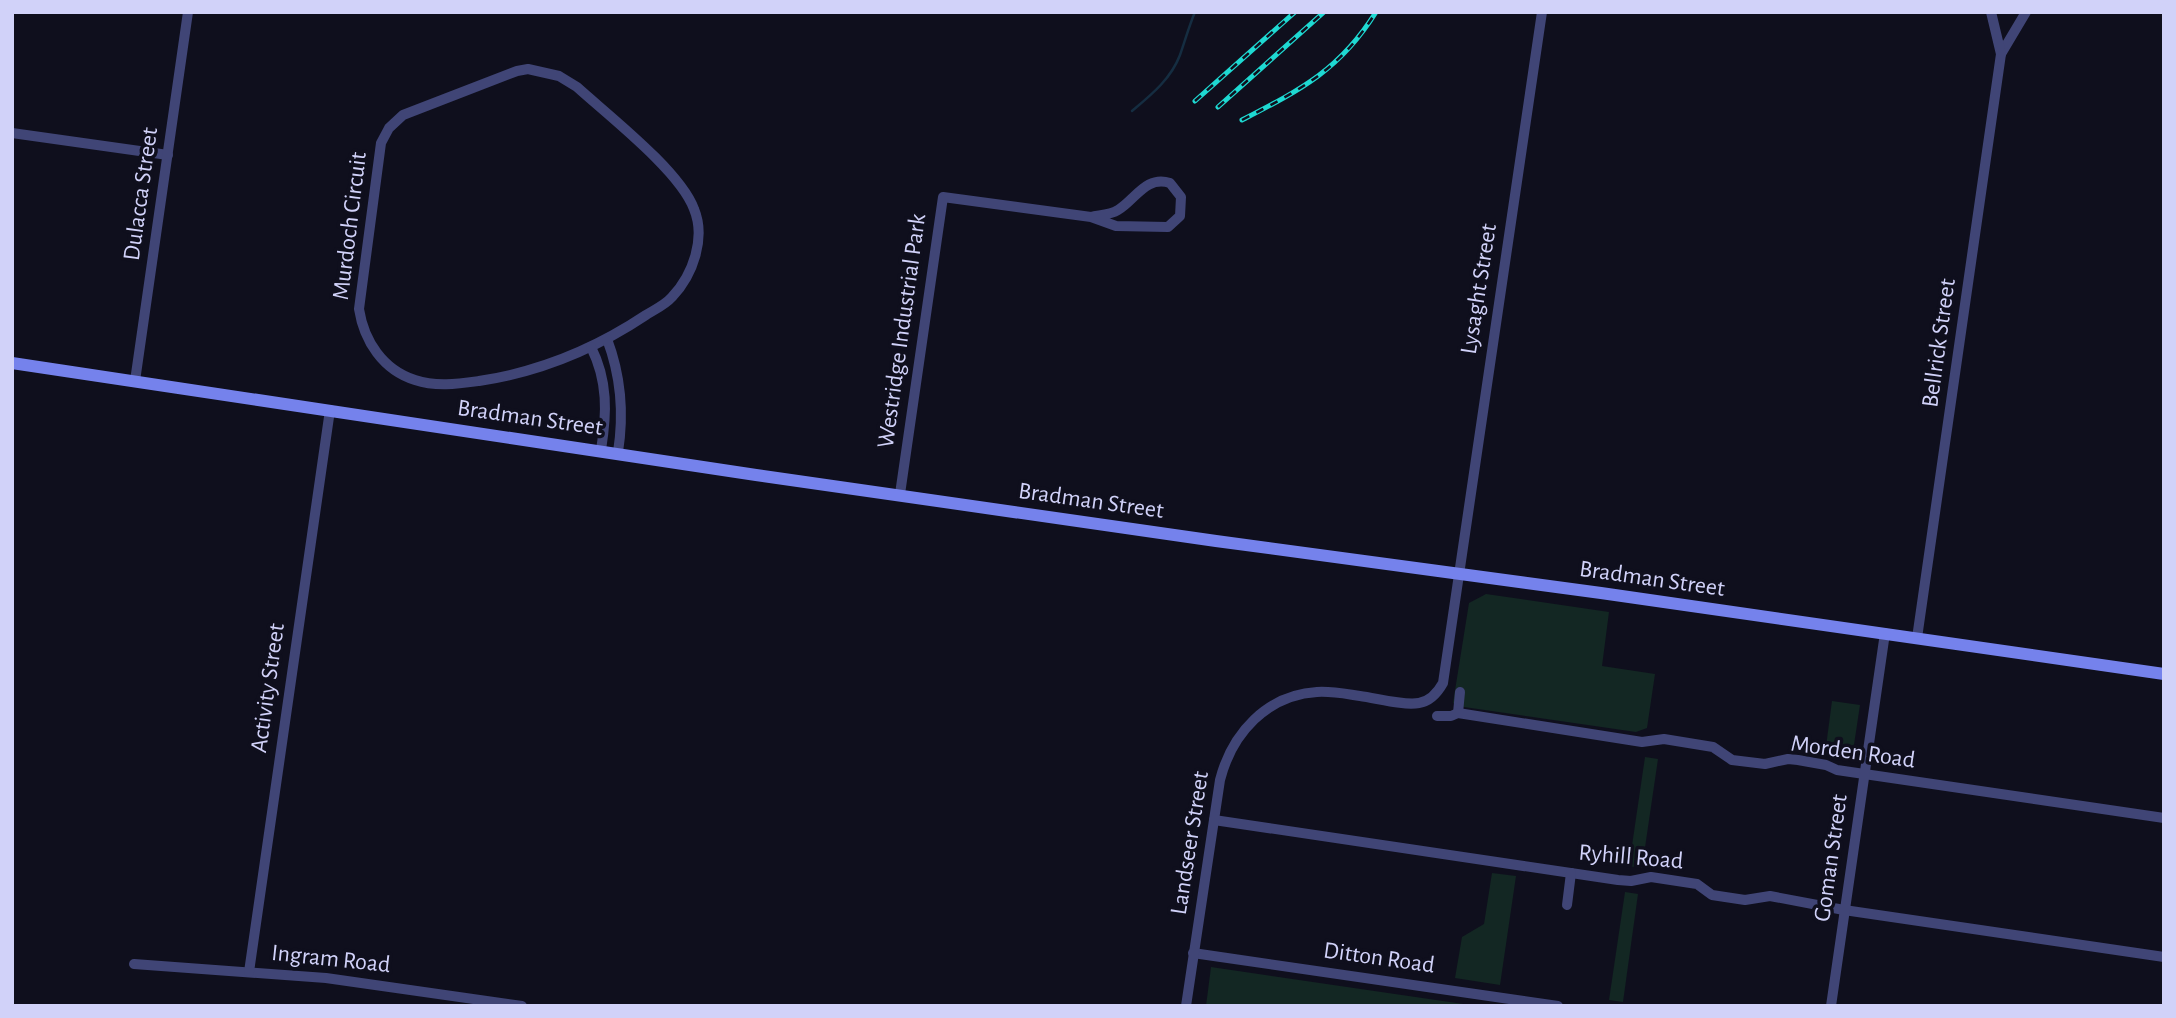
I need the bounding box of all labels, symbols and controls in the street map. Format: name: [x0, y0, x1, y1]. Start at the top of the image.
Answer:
street label: Dulacca Street: [120, 125, 162, 262]
street label: Murdoch Circuit: [329, 150, 371, 301]
street label: Westridge Industrial Park: [874, 212, 930, 450]
street label: Lysaght Street: [1457, 222, 1501, 356]
street label: Bellrick Street: [1918, 277, 1960, 409]
street label: Bradman Street: [456, 396, 605, 440]
street label: Bradman Street: [1017, 479, 1166, 523]
street label: Bradman Street: [1578, 557, 1727, 601]
street label: Activity Street: [247, 621, 289, 754]
street label: Morden Road: [1789, 731, 1917, 773]
street label: Landseer Street: [1167, 769, 1213, 916]
street label: Goman Street: [1810, 792, 1852, 923]
street label: Ryhill Road: [1578, 840, 1684, 874]
street label: Ditton Road: [1322, 938, 1436, 978]
street label: Ingram Road: [270, 941, 392, 977]

